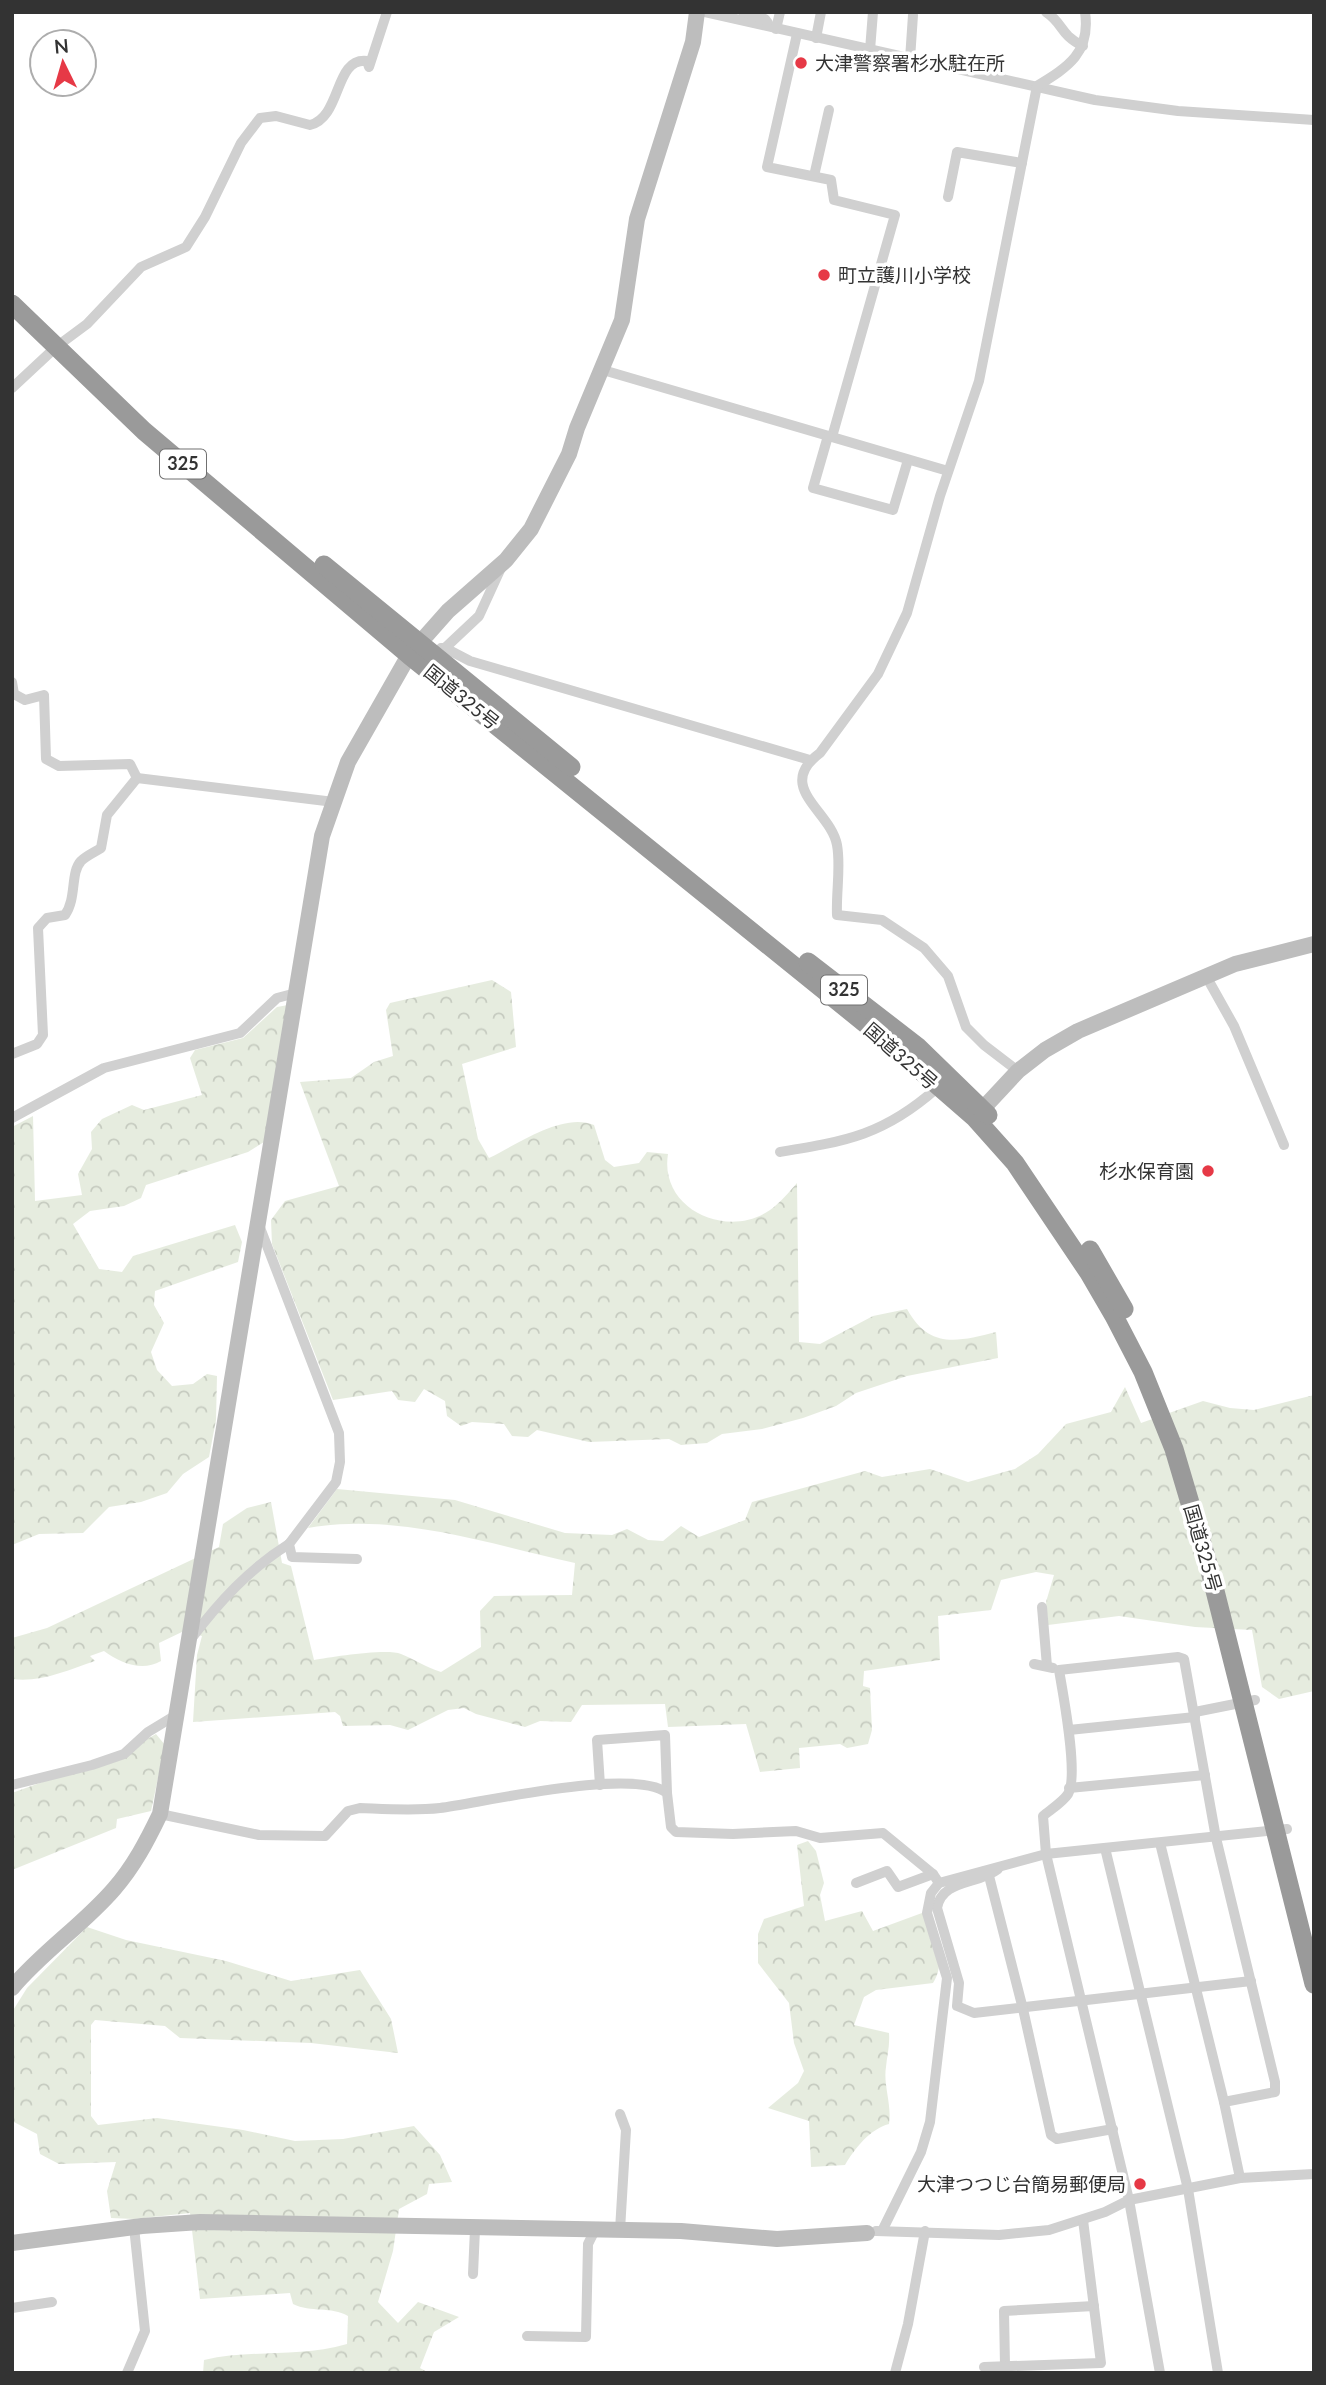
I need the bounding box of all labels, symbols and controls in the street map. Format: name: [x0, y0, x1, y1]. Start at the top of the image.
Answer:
north arrow: [28, 28, 98, 98]
text: N: [53, 33, 70, 58]
place label: 大津警察署杉水駐在所: [815, 51, 1005, 74]
marker: 大津警察署杉水駐在所: [793, 55, 809, 71]
place label: 町立護川小学校: [838, 263, 971, 286]
marker: 町立護川小学校: [816, 267, 832, 283]
road number: 325: [160, 450, 206, 478]
street label: 国道325号: [420, 659, 505, 734]
road number: 325: [821, 975, 867, 1004]
street label: 国道325号: [860, 1017, 943, 1094]
place label: 杉水保育園: [1099, 1159, 1194, 1182]
marker: 杉水保育園: [1200, 1163, 1216, 1179]
street label: 国道325号: [1180, 1501, 1227, 1594]
place label: 大津つつじ台簡易郵便局: [917, 2172, 1126, 2195]
marker: 大津つつじ台簡易郵便局: [1132, 2176, 1148, 2192]

